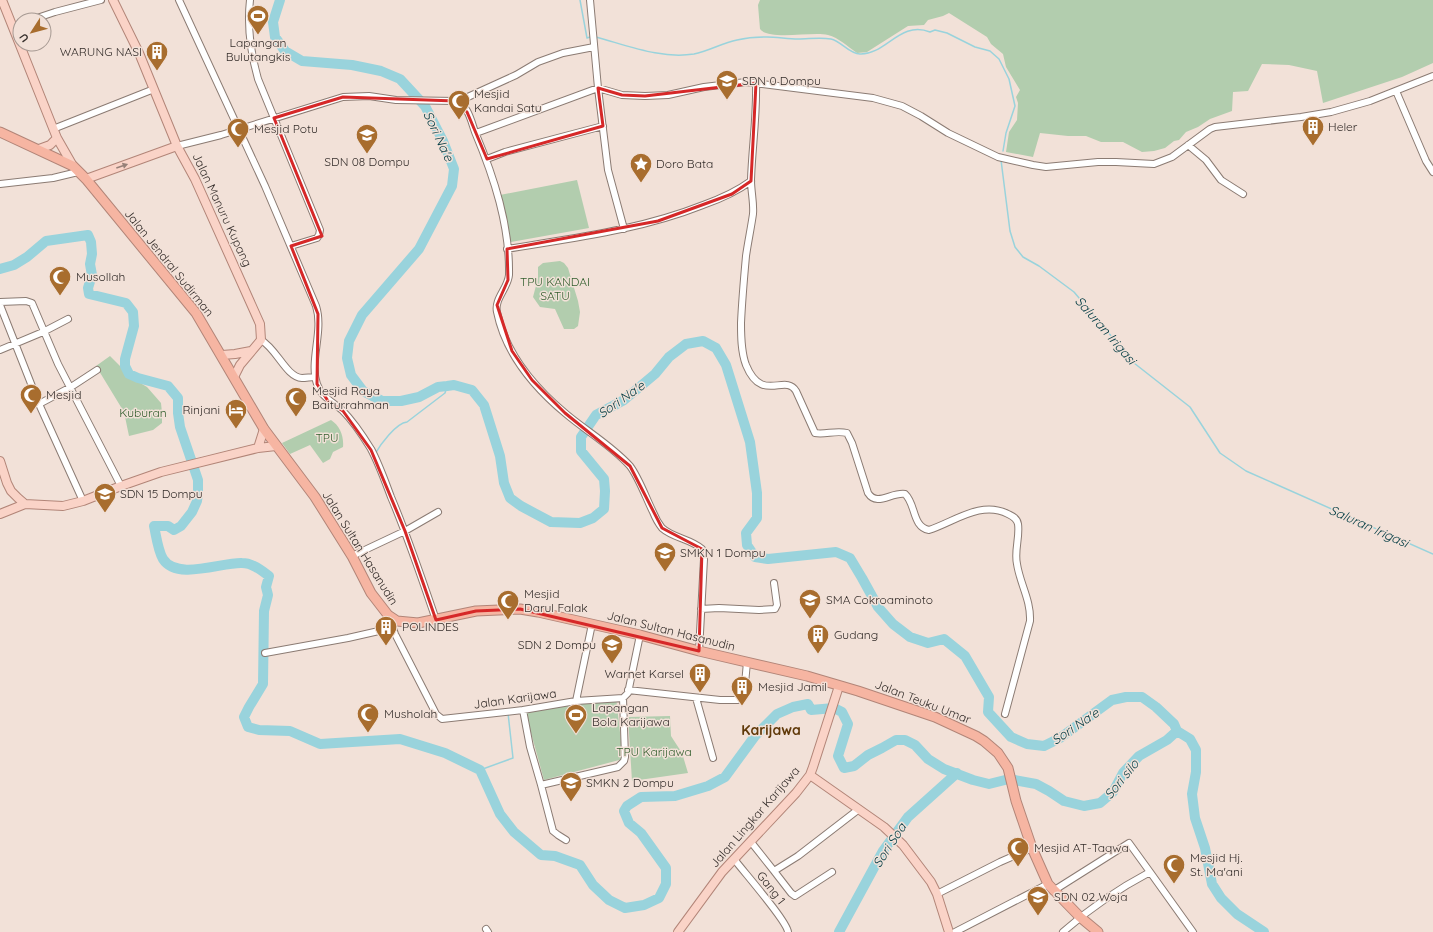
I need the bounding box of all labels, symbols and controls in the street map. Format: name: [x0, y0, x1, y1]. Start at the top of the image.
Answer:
sports icon: Lapangan Bulutangkis: [245, 3, 271, 36]
north arrow: [12, 12, 52, 52]
text: U: [16, 31, 32, 45]
place label: Lapangan Bulutangkis: [226, 35, 291, 64]
building icon: WARUNG NASI: [144, 39, 170, 72]
place label: WARUNG NASI: [60, 44, 142, 59]
school or university icon: SDN 0 Dompu: [714, 68, 740, 101]
place label: SDN 0 Dompu: [742, 73, 821, 88]
place label: Mesjid Kandai Satu: [474, 86, 542, 115]
mosque icon: Mesjid Kandai Satu: [446, 88, 472, 121]
water label: Sori Na'e: [420, 108, 458, 164]
building icon: Heler: [1300, 114, 1326, 147]
mosque icon: Mesjid Potu: [225, 116, 251, 149]
place label: Heler: [1328, 119, 1358, 134]
place label: Mesjid Potu: [254, 121, 318, 136]
school or university icon: SDN 08 Dompu: [354, 122, 380, 155]
street label: Jalan Manuru Kupang: [189, 151, 255, 269]
place icon: Doro Bata: [628, 151, 654, 184]
place label: SDN 08 Dompu: [324, 154, 410, 169]
place label: Doro Bata: [656, 156, 713, 171]
one-way arrow: [117, 163, 129, 169]
street label: Jalan Jendral Sudirman: [122, 206, 217, 319]
mosque icon: Musollah: [47, 264, 73, 297]
place label: Musollah: [76, 269, 125, 284]
park label: TPU KANDAI SATU: [520, 274, 590, 303]
water label: Saluran Irigasi: [1072, 293, 1141, 369]
water label: Sori Na'e: [594, 377, 648, 421]
mosque icon: Mesjid: [18, 382, 44, 415]
place label: Mesjid Raya Baiturrahman: [312, 383, 389, 412]
mosque icon: Mesjid Raya Baiturrahman: [283, 385, 309, 418]
place label: Mesjid: [46, 387, 81, 402]
hotel icon: Rinjani: [223, 397, 249, 430]
place label: Rinjani: [182, 402, 220, 417]
park label: Kuburan: [119, 405, 167, 420]
park label: TPU: [316, 430, 338, 445]
school or university icon: SDN 15 Dompu: [92, 481, 118, 514]
place label: SDN 15 Dompu: [120, 486, 203, 501]
street label: Jalan Sultan Hasanudin: [319, 488, 402, 608]
water label: Saluran Irigasi: [1327, 501, 1413, 552]
school or university icon: SMKN 1 Dompu: [652, 540, 678, 573]
place label: SMKN 1 Dompu: [680, 545, 766, 560]
place label: Mesjid Darul Falak: [524, 586, 588, 615]
school or university icon: SMA Cokroaminoto: [797, 587, 823, 620]
mosque icon: Mesjid Darul Falak: [495, 588, 521, 621]
place label: SMA Cokroaminoto: [826, 592, 933, 607]
street label: Jalan Sultan Hasanudin: [605, 607, 737, 654]
building icon: POLINDES: [373, 614, 399, 647]
place label: POLINDES: [402, 619, 459, 634]
building icon: Gudang: [805, 622, 831, 655]
place label: Gudang: [834, 627, 878, 642]
school or university icon: SDN 2 Dompu: [599, 632, 625, 665]
place label: SDN 2 Dompu: [518, 637, 596, 652]
building icon: Warnet Karsel: [687, 661, 713, 694]
place label: Warnet Karsel: [604, 666, 684, 681]
building icon: Mesjid Jamil: [729, 674, 755, 707]
street label: Jalan Teuku Umar: [873, 676, 974, 727]
place label: Mesjid Jamil: [758, 679, 827, 694]
street label: Jalan Karijawa: [472, 685, 557, 712]
place label: Lapangan Bola Karijawa: [592, 700, 670, 729]
mosque icon: Musholah: [355, 701, 381, 734]
sports icon: Lapangan Bola Karijawa: [563, 702, 589, 735]
water label: Sori Na'e: [1048, 704, 1102, 748]
place label: Musholah: [384, 706, 437, 721]
district label: Karijawa: [741, 721, 801, 739]
park label: TPU Karijawa: [616, 744, 692, 759]
water label: Sori silo: [1100, 755, 1142, 802]
street label: Jalan Lingkar Karijawa: [707, 763, 802, 870]
school or university icon: SMKN 2 Dompu: [558, 770, 584, 803]
place label: SMKN 2 Dompu: [586, 775, 674, 790]
water label: Sori Soa: [869, 819, 910, 870]
mosque icon: Mesjid AT-Taqwa: [1005, 835, 1031, 868]
place label: Mesjid AT-Taqwa: [1034, 840, 1129, 855]
place label: Mesjid Hj. St. Ma'ani: [1190, 850, 1243, 879]
mosque icon: Mesjid Hj. St. Ma'ani: [1161, 852, 1187, 885]
street label: Gang 1: [754, 868, 789, 907]
school or university icon: SDN 02 Woja: [1025, 884, 1051, 917]
place label: SDN 02 Woja: [1054, 889, 1128, 904]

